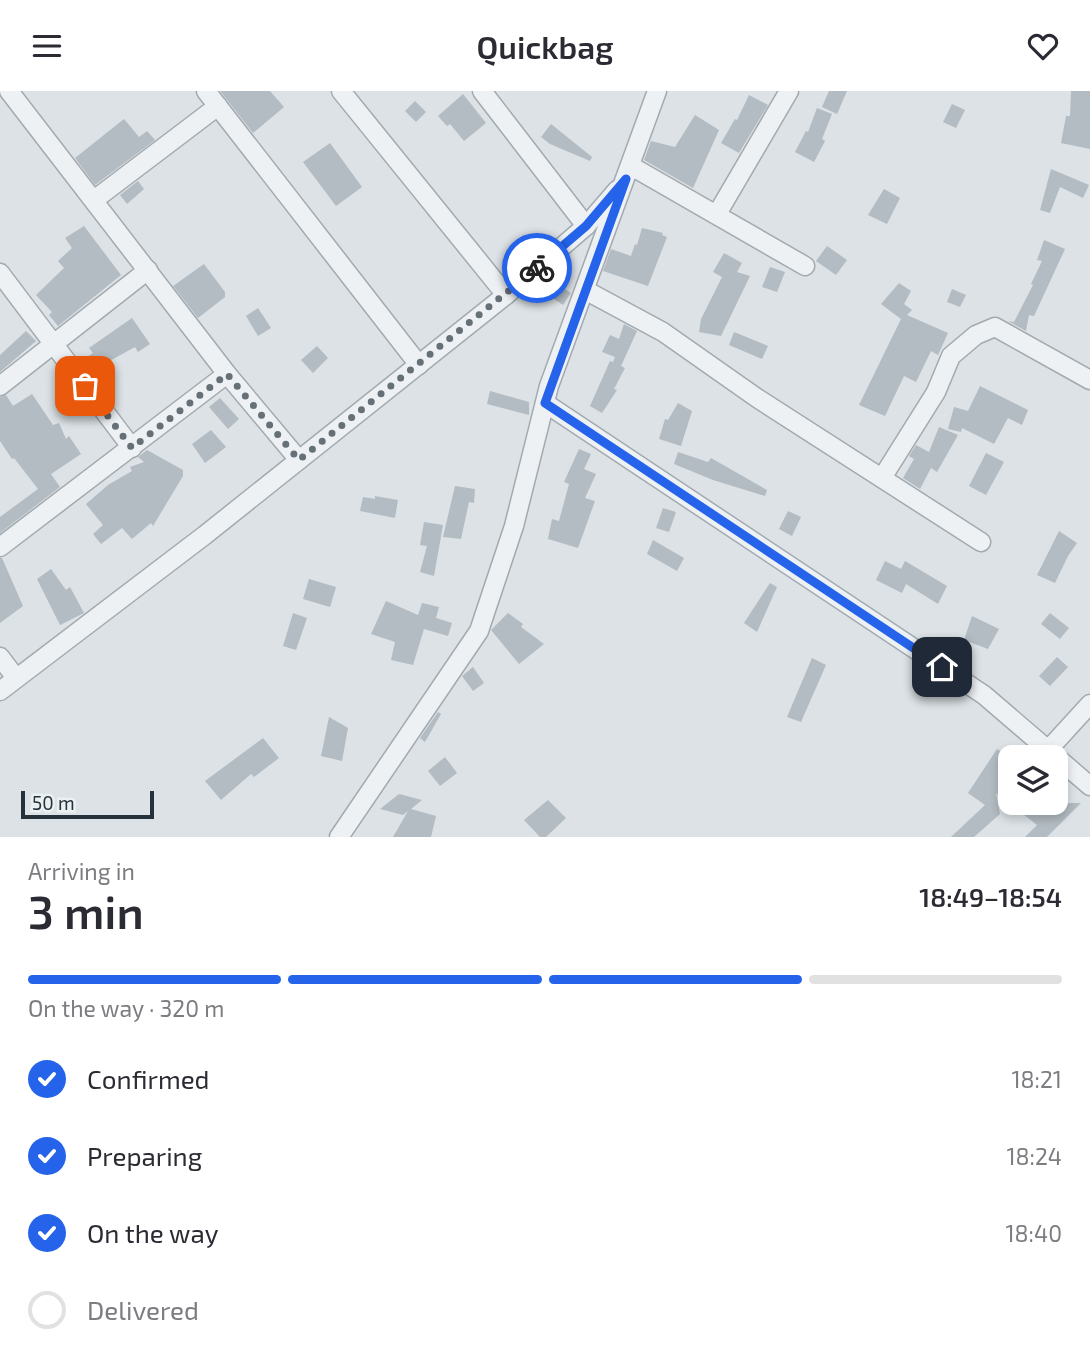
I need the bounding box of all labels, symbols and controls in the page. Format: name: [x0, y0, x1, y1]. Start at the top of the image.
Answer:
icon: menu: [28, 27, 66, 65]
text: Quickbag: [477, 27, 614, 65]
icon: heart: [1024, 27, 1062, 65]
courier: [502, 233, 572, 303]
icon: bike: [518, 249, 556, 287]
pin: [55, 356, 115, 416]
icon: bag: [66, 367, 104, 405]
pin: [912, 637, 972, 697]
icon: home: [923, 648, 961, 686]
map controls: [998, 745, 1068, 815]
button: layers: [998, 745, 1068, 815]
scale bar: [21, 788, 154, 820]
text: 50 m: [32, 791, 75, 814]
text: Arriving in: [28, 857, 135, 885]
text: 18:49–18:54: [919, 881, 1062, 912]
text: 3 min: [28, 883, 144, 938]
text: On the way · 320 m: [28, 994, 224, 1022]
icon: check: [28, 1060, 66, 1098]
text: Confirmed: [87, 1063, 210, 1094]
text: 18:21: [1011, 1065, 1062, 1093]
icon: check: [28, 1137, 66, 1175]
text: Preparing: [87, 1140, 202, 1171]
text: 18:24: [1006, 1142, 1062, 1170]
icon: check: [28, 1214, 66, 1252]
text: On the way: [87, 1217, 218, 1248]
text: 18:40: [1005, 1219, 1062, 1247]
text: Delivered: [87, 1294, 199, 1325]

